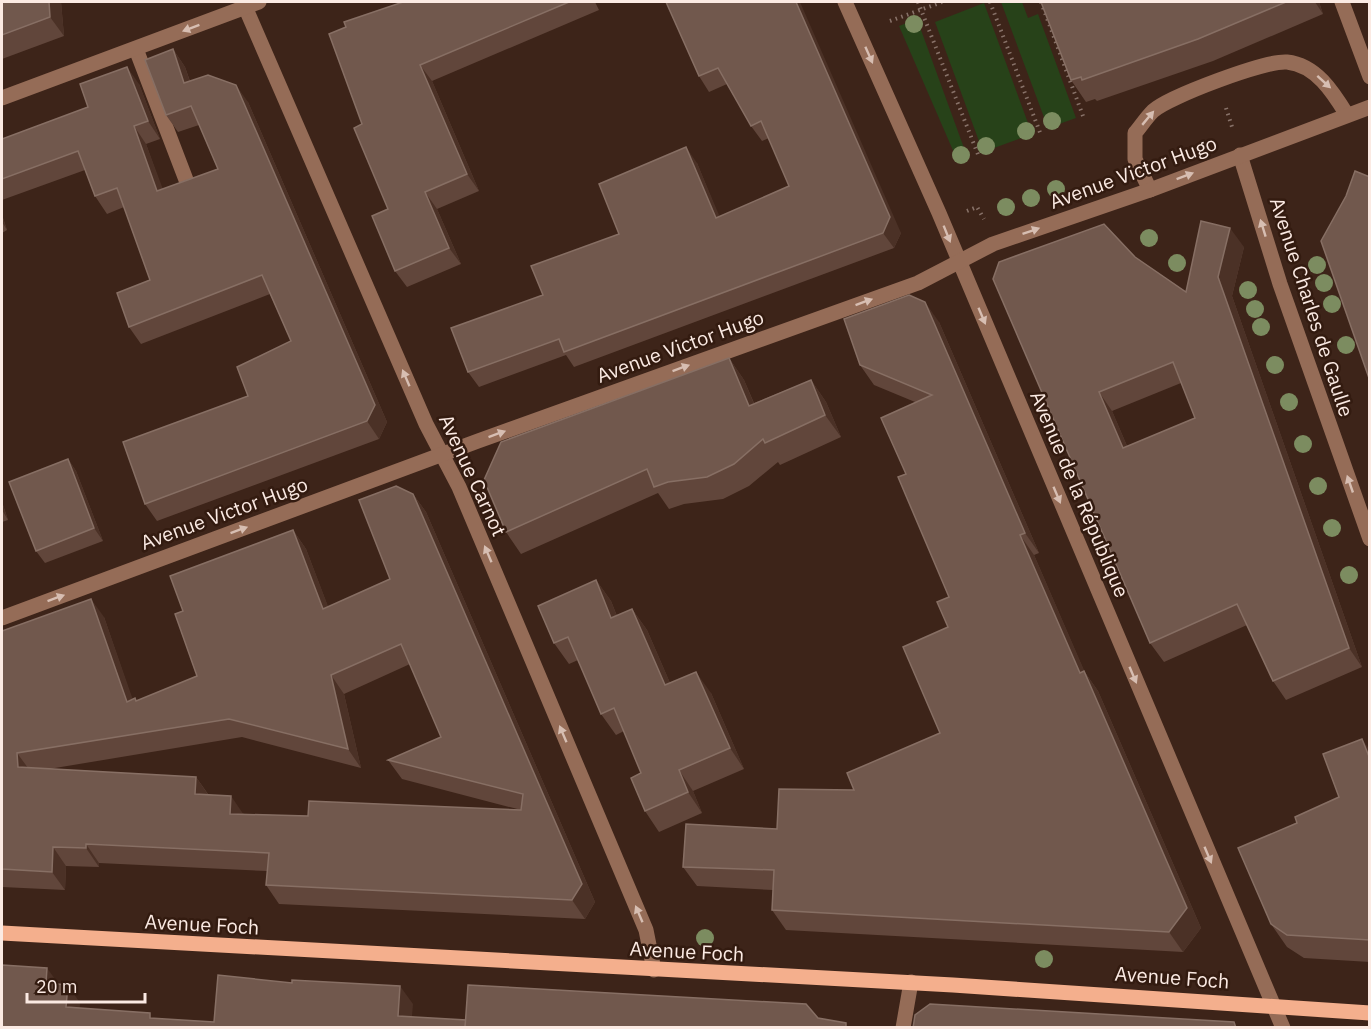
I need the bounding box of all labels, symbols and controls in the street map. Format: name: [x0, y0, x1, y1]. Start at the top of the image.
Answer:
one-way arrow: [182, 24, 200, 33]
one-way arrow: [865, 46, 874, 64]
one-way arrow: [1316, 75, 1331, 89]
one-way arrow: [1141, 110, 1154, 126]
street label: Avenue Victor Hugo: [1046, 129, 1220, 215]
one-way arrow: [1176, 171, 1194, 181]
street label: Avenue Charles de Gaulle: [1264, 194, 1360, 420]
one-way arrow: [1258, 219, 1267, 237]
one-way arrow: [942, 225, 952, 243]
one-way arrow: [1022, 225, 1040, 235]
one-way arrow: [855, 297, 873, 307]
street label: Avenue Victor Hugo: [593, 303, 767, 389]
one-way arrow: [977, 307, 987, 325]
one-way arrow: [672, 363, 690, 373]
one-way arrow: [401, 368, 411, 386]
street label: Avenue de la République: [1024, 387, 1136, 601]
street label: Avenue Carnot: [433, 410, 513, 540]
one-way arrow: [488, 428, 506, 438]
street label: Avenue Victor Hugo: [137, 470, 311, 556]
one-way arrow: [1345, 475, 1355, 493]
one-way arrow: [1052, 487, 1062, 505]
one-way arrow: [230, 525, 248, 534]
one-way arrow: [483, 545, 493, 563]
one-way arrow: [48, 592, 66, 602]
one-way arrow: [1129, 666, 1138, 684]
one-way arrow: [558, 725, 568, 743]
one-way arrow: [1204, 846, 1213, 864]
one-way arrow: [634, 905, 643, 923]
street label: Avenue Foch: [144, 908, 260, 940]
street label: Avenue Foch: [629, 935, 745, 967]
street label: Avenue Foch: [1114, 960, 1230, 994]
scale bar: [27, 966, 146, 1004]
text: 20 m: [36, 975, 78, 998]

